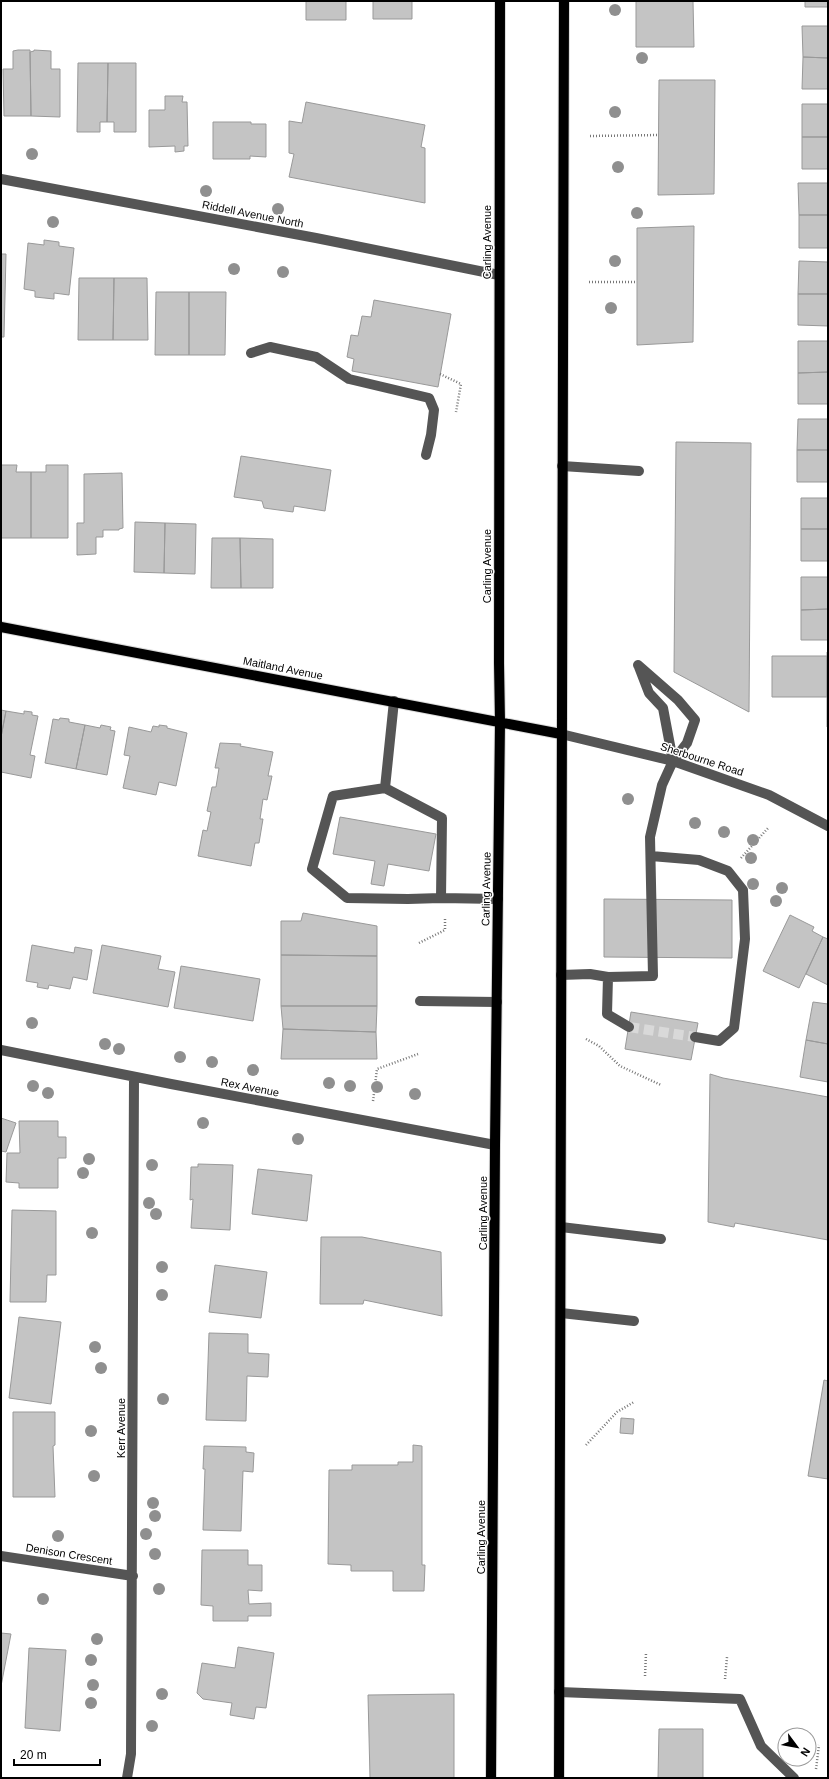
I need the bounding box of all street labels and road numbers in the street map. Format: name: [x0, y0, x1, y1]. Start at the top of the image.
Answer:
street label: Riddell Avenue North: [201, 198, 305, 230]
street label: Carling Avenue: [481, 205, 493, 279]
street label: Carling Avenue: [481, 529, 493, 603]
street label: Maitland Avenue: [242, 654, 324, 682]
street label: Sherbourne Road: [659, 740, 745, 778]
street label: Carling Avenue: [479, 852, 493, 926]
street label: Rex Avenue: [220, 1075, 280, 1099]
street label: Carling Avenue: [477, 1176, 489, 1250]
street label: Kerr Avenue: [115, 1398, 127, 1458]
street label: Carling Avenue: [475, 1500, 487, 1574]
street label: Denison Crescent: [25, 1541, 113, 1567]

